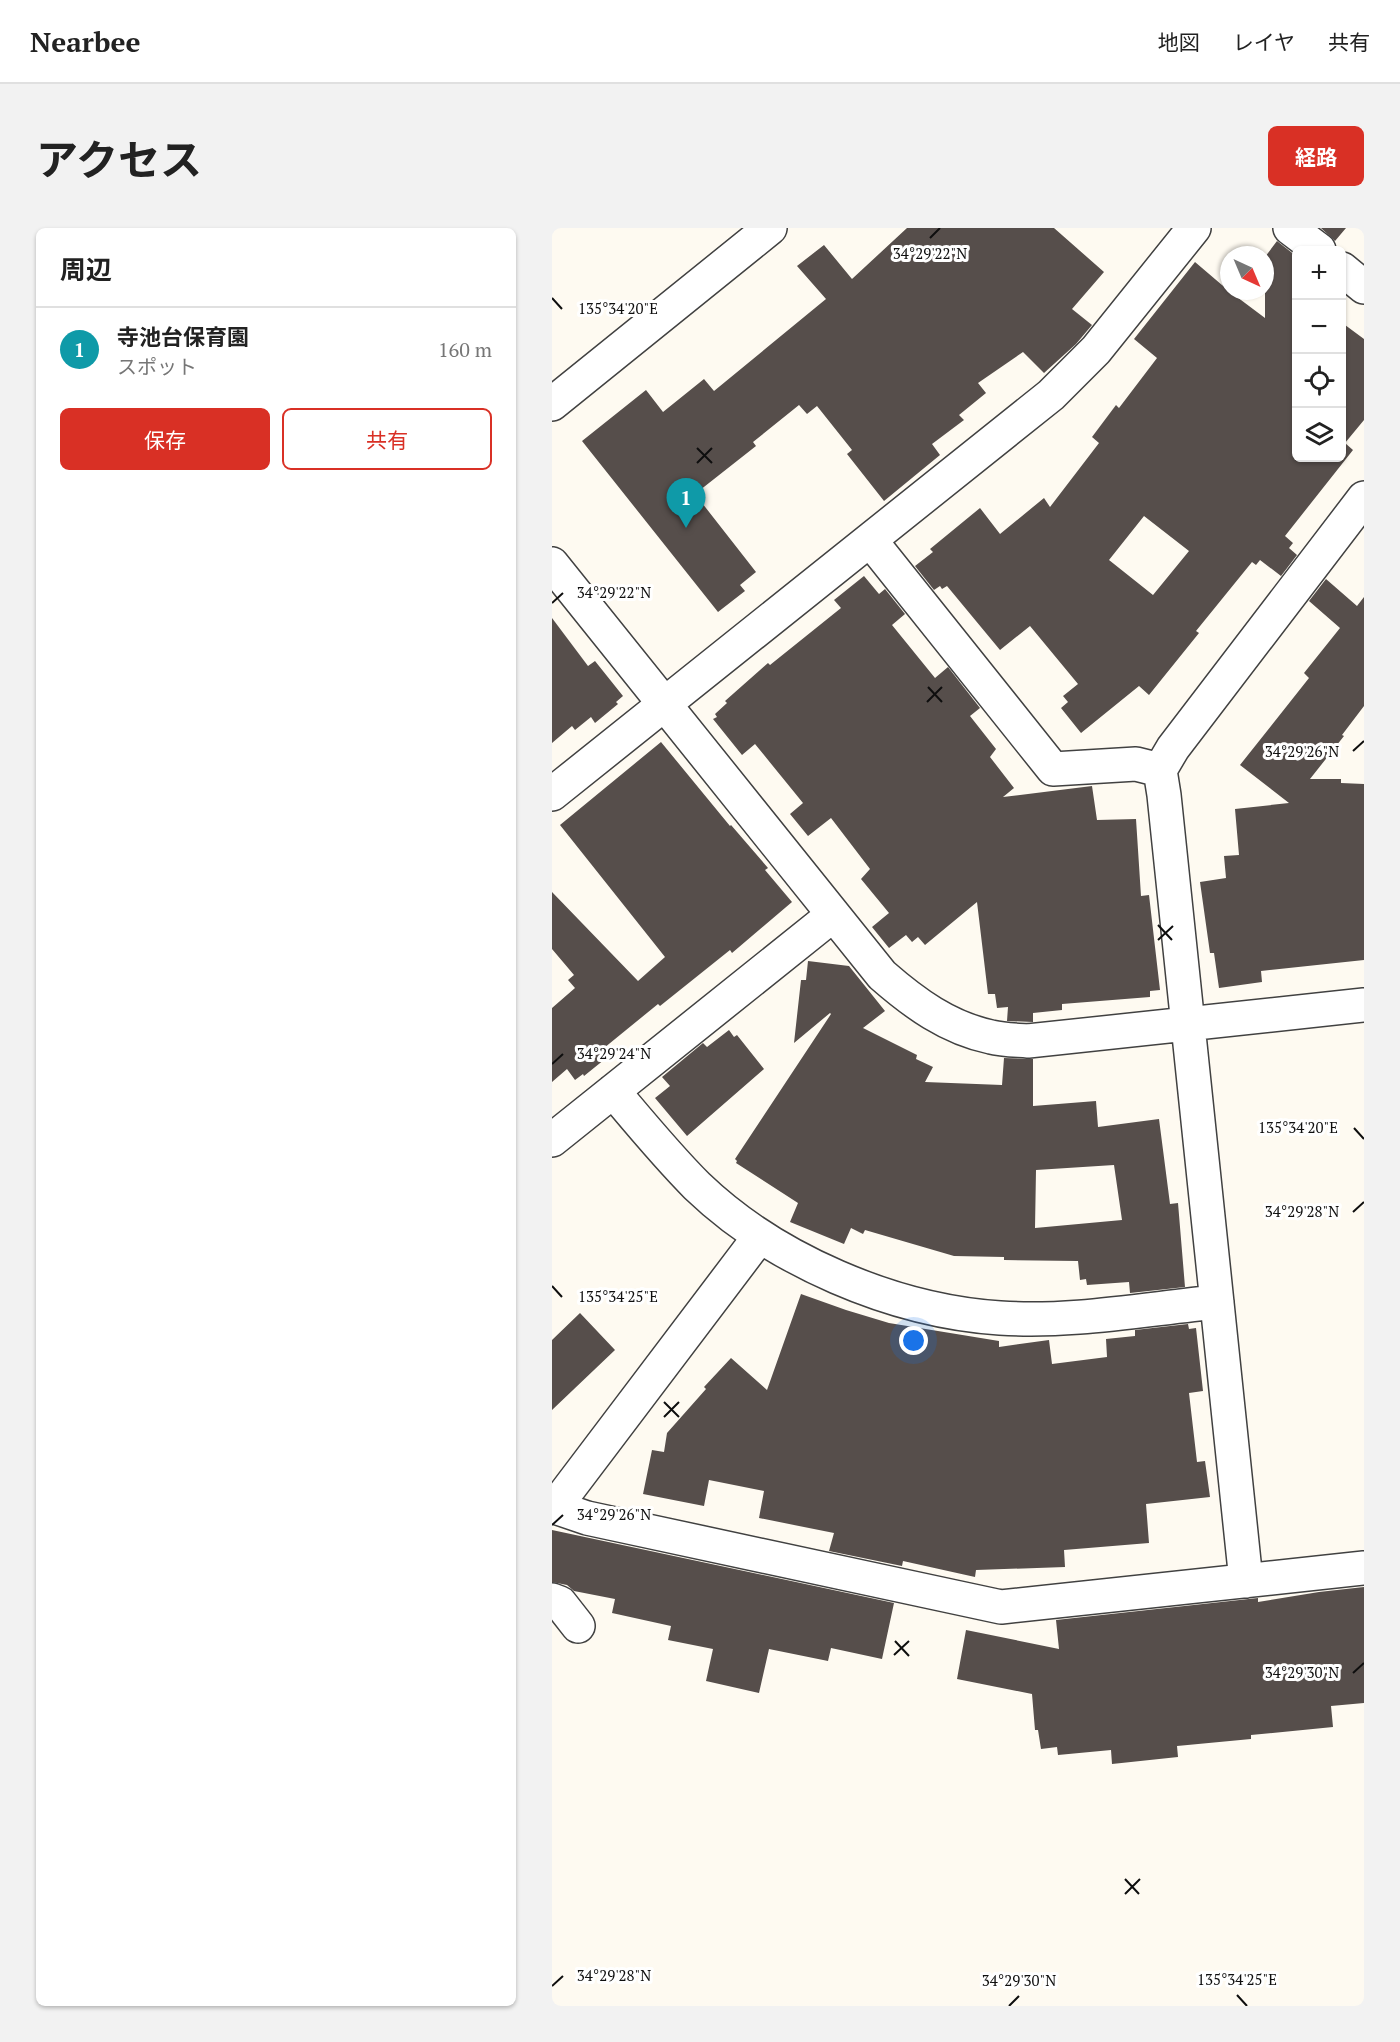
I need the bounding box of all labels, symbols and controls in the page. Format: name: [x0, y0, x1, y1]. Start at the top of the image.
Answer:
text: Nearbee: [30, 23, 140, 60]
text: 地図: [1158, 28, 1200, 56]
text: レイヤ: [1233, 28, 1295, 56]
text: 共有: [1328, 28, 1370, 56]
button: 経路: [1268, 126, 1364, 186]
text: アクセス: [36, 131, 202, 187]
text: 34°29'22"N: [893, 243, 967, 263]
north arrow: [1220, 246, 1274, 300]
map controls: [1292, 246, 1346, 462]
button: +: [1292, 246, 1346, 300]
text: 周辺: [60, 252, 112, 286]
text: 135°34'20"E: [578, 298, 658, 318]
button: −: [1292, 300, 1346, 354]
text: 寺池台保育園: [117, 322, 249, 351]
text: 1: [74, 336, 85, 363]
text: 160 m: [438, 336, 492, 363]
text: スポット: [117, 353, 197, 380]
button: locate: [1292, 354, 1346, 408]
button: 保存: [60, 408, 270, 470]
button: 共有: [282, 408, 492, 470]
button: layers: [1292, 408, 1346, 462]
pin: 1: [666, 478, 706, 528]
text: 34°29'22"N: [577, 582, 651, 602]
text: 34°29'26"N: [1265, 741, 1339, 761]
text: 34°29'24"N: [577, 1043, 651, 1063]
text: 135°34'20"E: [1258, 1117, 1338, 1137]
text: 34°29'28"N: [1265, 1201, 1339, 1221]
text: 135°34'25"E: [578, 1286, 658, 1306]
your location: [899, 1326, 928, 1355]
text: 34°29'26"N: [577, 1504, 651, 1524]
text: 34°29'30"N: [1265, 1662, 1339, 1682]
text: 34°29'28"N: [577, 1965, 651, 1985]
text: 135°34'25"E: [1197, 1969, 1277, 1989]
text: 34°29'30"N: [982, 1970, 1056, 1990]

